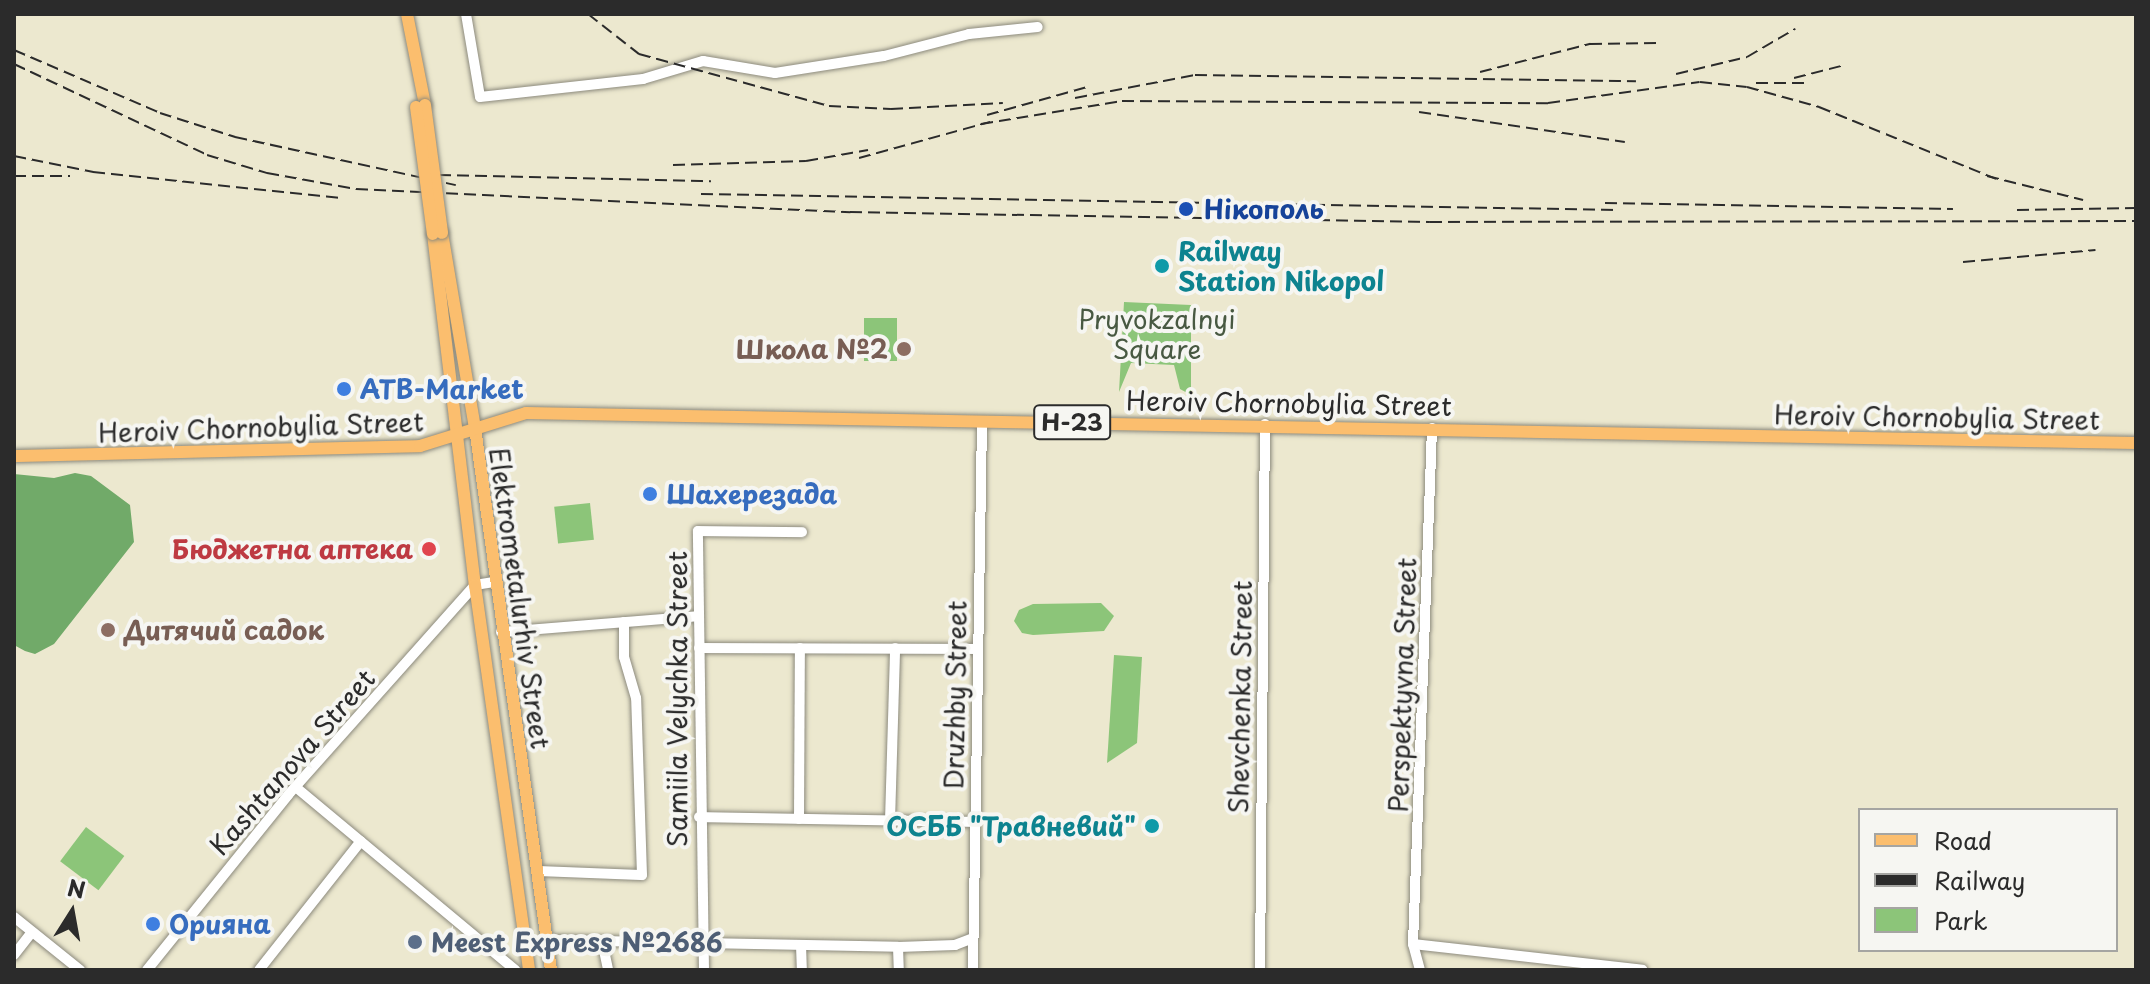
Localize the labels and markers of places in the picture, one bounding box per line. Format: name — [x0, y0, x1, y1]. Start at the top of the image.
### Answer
place label: Нікополь — [1204, 193, 1324, 225]
marker: Нікополь — [1175, 198, 1197, 220]
place label: Railway Station Nikopol — [1178, 235, 1385, 296]
marker: Railway Station Nikopol — [1153, 257, 1171, 275]
place label: Школа №2 — [735, 333, 888, 365]
marker: Школа №2 — [895, 340, 913, 358]
place label: ATB-Market — [360, 373, 524, 405]
marker: ATB-Market — [335, 380, 353, 398]
place label: Шахерезада — [666, 478, 837, 510]
marker: Шахерезада — [641, 485, 659, 503]
place label: Бюджетна аптека — [170, 533, 413, 565]
marker: Бюджетна аптека — [420, 540, 438, 558]
place label: Дитячий садок — [124, 614, 325, 646]
marker: Дитячий садок — [99, 621, 117, 639]
place label: ОСББ "Травневий" — [886, 810, 1136, 842]
marker: ОСББ "Травневий" — [1143, 817, 1161, 835]
place label: Орияна — [169, 908, 271, 940]
marker: Орияна — [144, 915, 162, 933]
place label: Meest Express №2686 — [431, 926, 722, 958]
marker: Meest Express №2686 — [406, 933, 424, 951]

